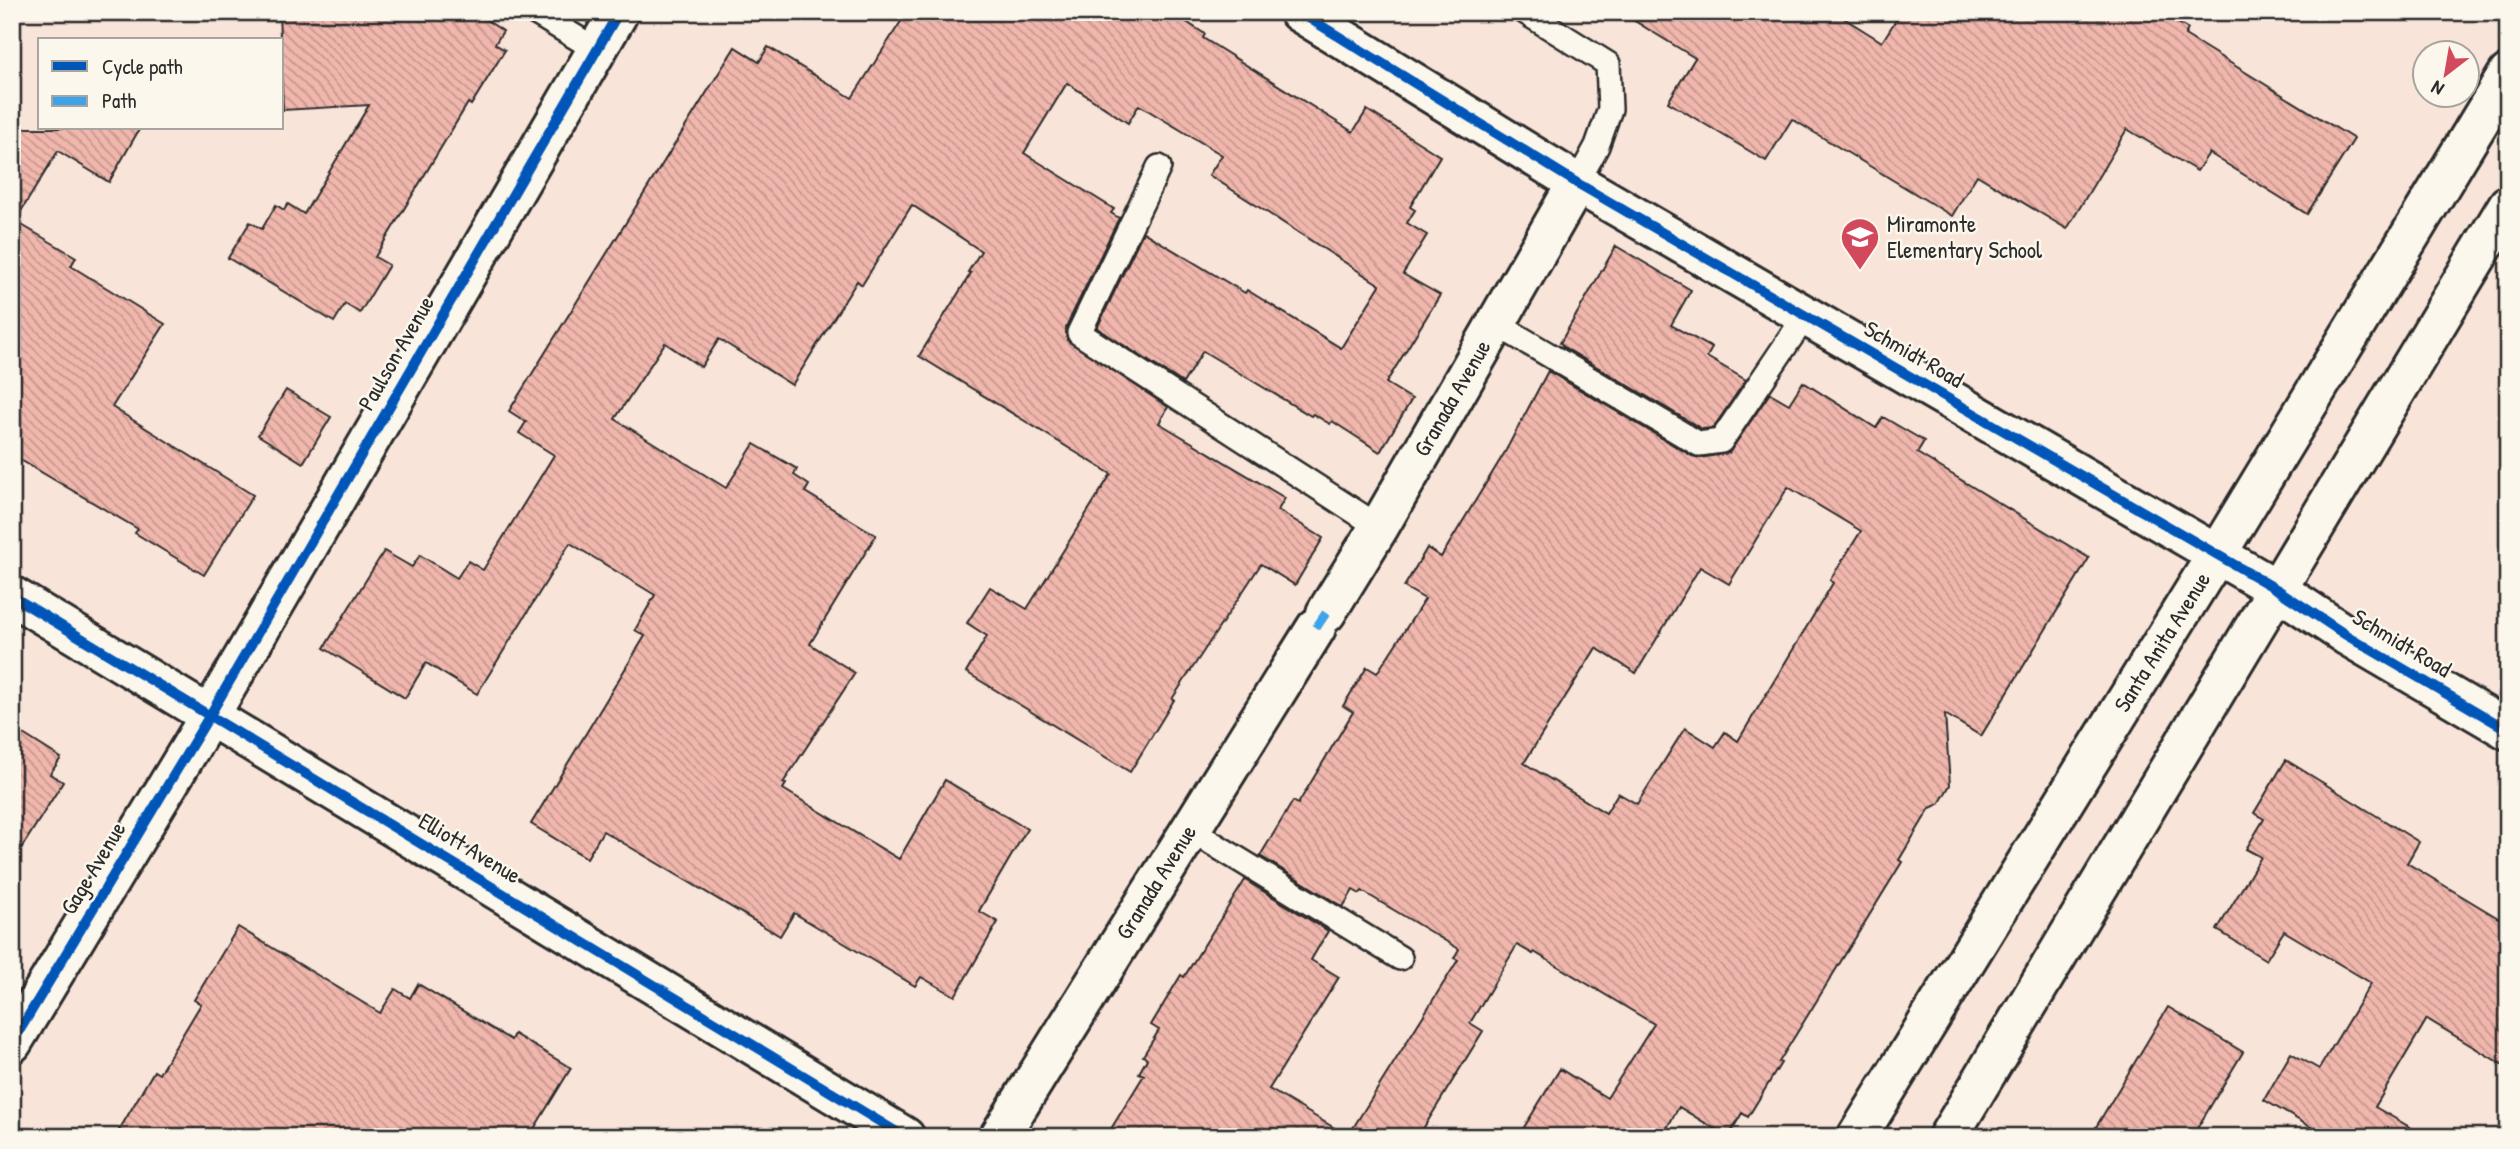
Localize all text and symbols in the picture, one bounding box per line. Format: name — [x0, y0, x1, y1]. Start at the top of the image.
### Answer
legend — [38, 38, 284, 130]
north arrow — [2412, 38, 2482, 108]
text: Cycle path — [102, 52, 183, 81]
text: N — [2426, 75, 2448, 102]
text: Path — [102, 86, 137, 115]
place label: Miramonte Elementary School — [1887, 208, 2043, 265]
school or university icon: Miramonte Elementary School — [1839, 216, 1881, 271]
street label: Paulson Avenue — [350, 290, 441, 416]
street label: Schmidt Road — [1859, 313, 1970, 394]
street label: Granada Avenue — [1406, 334, 1497, 462]
street label: Santa Anita Avenue — [2106, 566, 2217, 718]
street label: Schmidt Road — [2347, 601, 2457, 684]
street label: Elliott Avenue — [413, 805, 527, 890]
street label: Gage Avenue — [53, 816, 132, 920]
street label: Granada Avenue — [1108, 818, 1203, 945]

